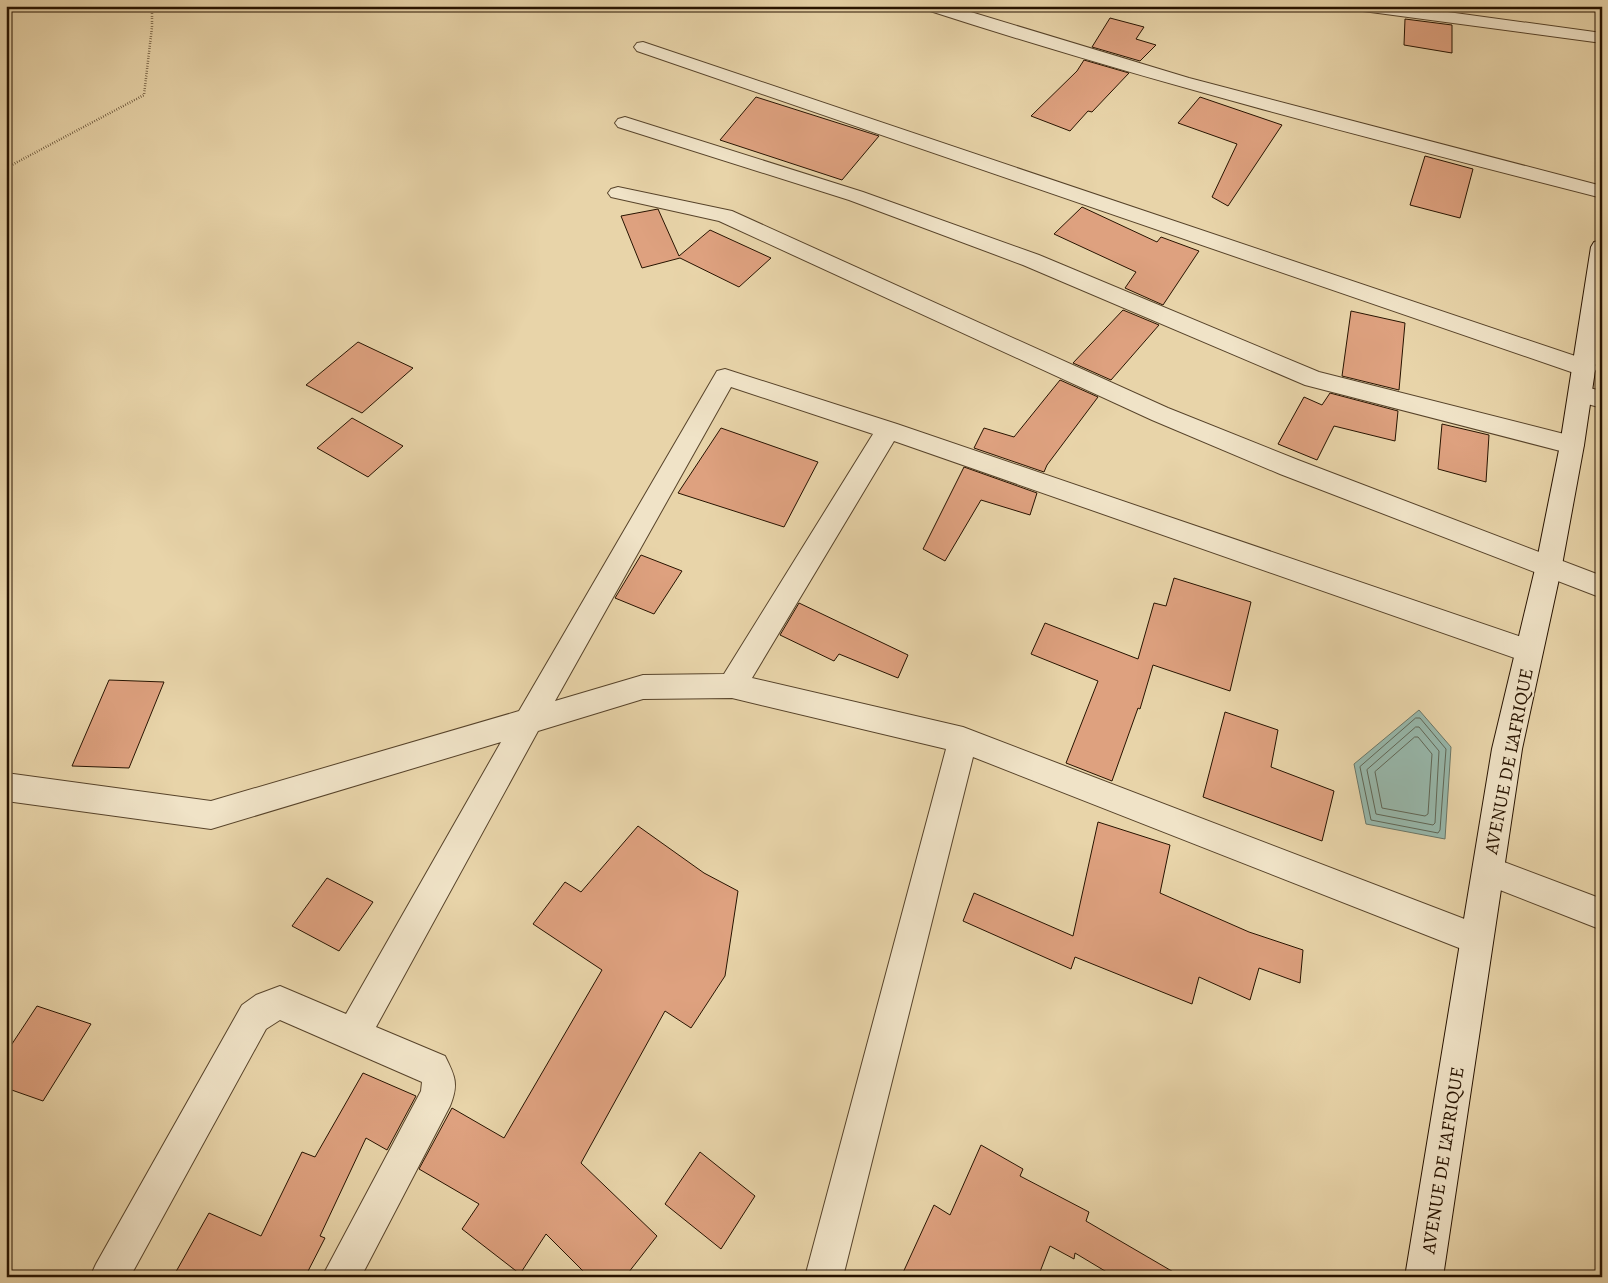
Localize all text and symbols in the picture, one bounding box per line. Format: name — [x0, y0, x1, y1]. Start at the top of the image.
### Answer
street label: AVENUE DE L'AFRIQUE — [1478, 666, 1540, 857]
street label: AVENUE DE L'AFRIQUE — [1415, 1065, 1471, 1256]

